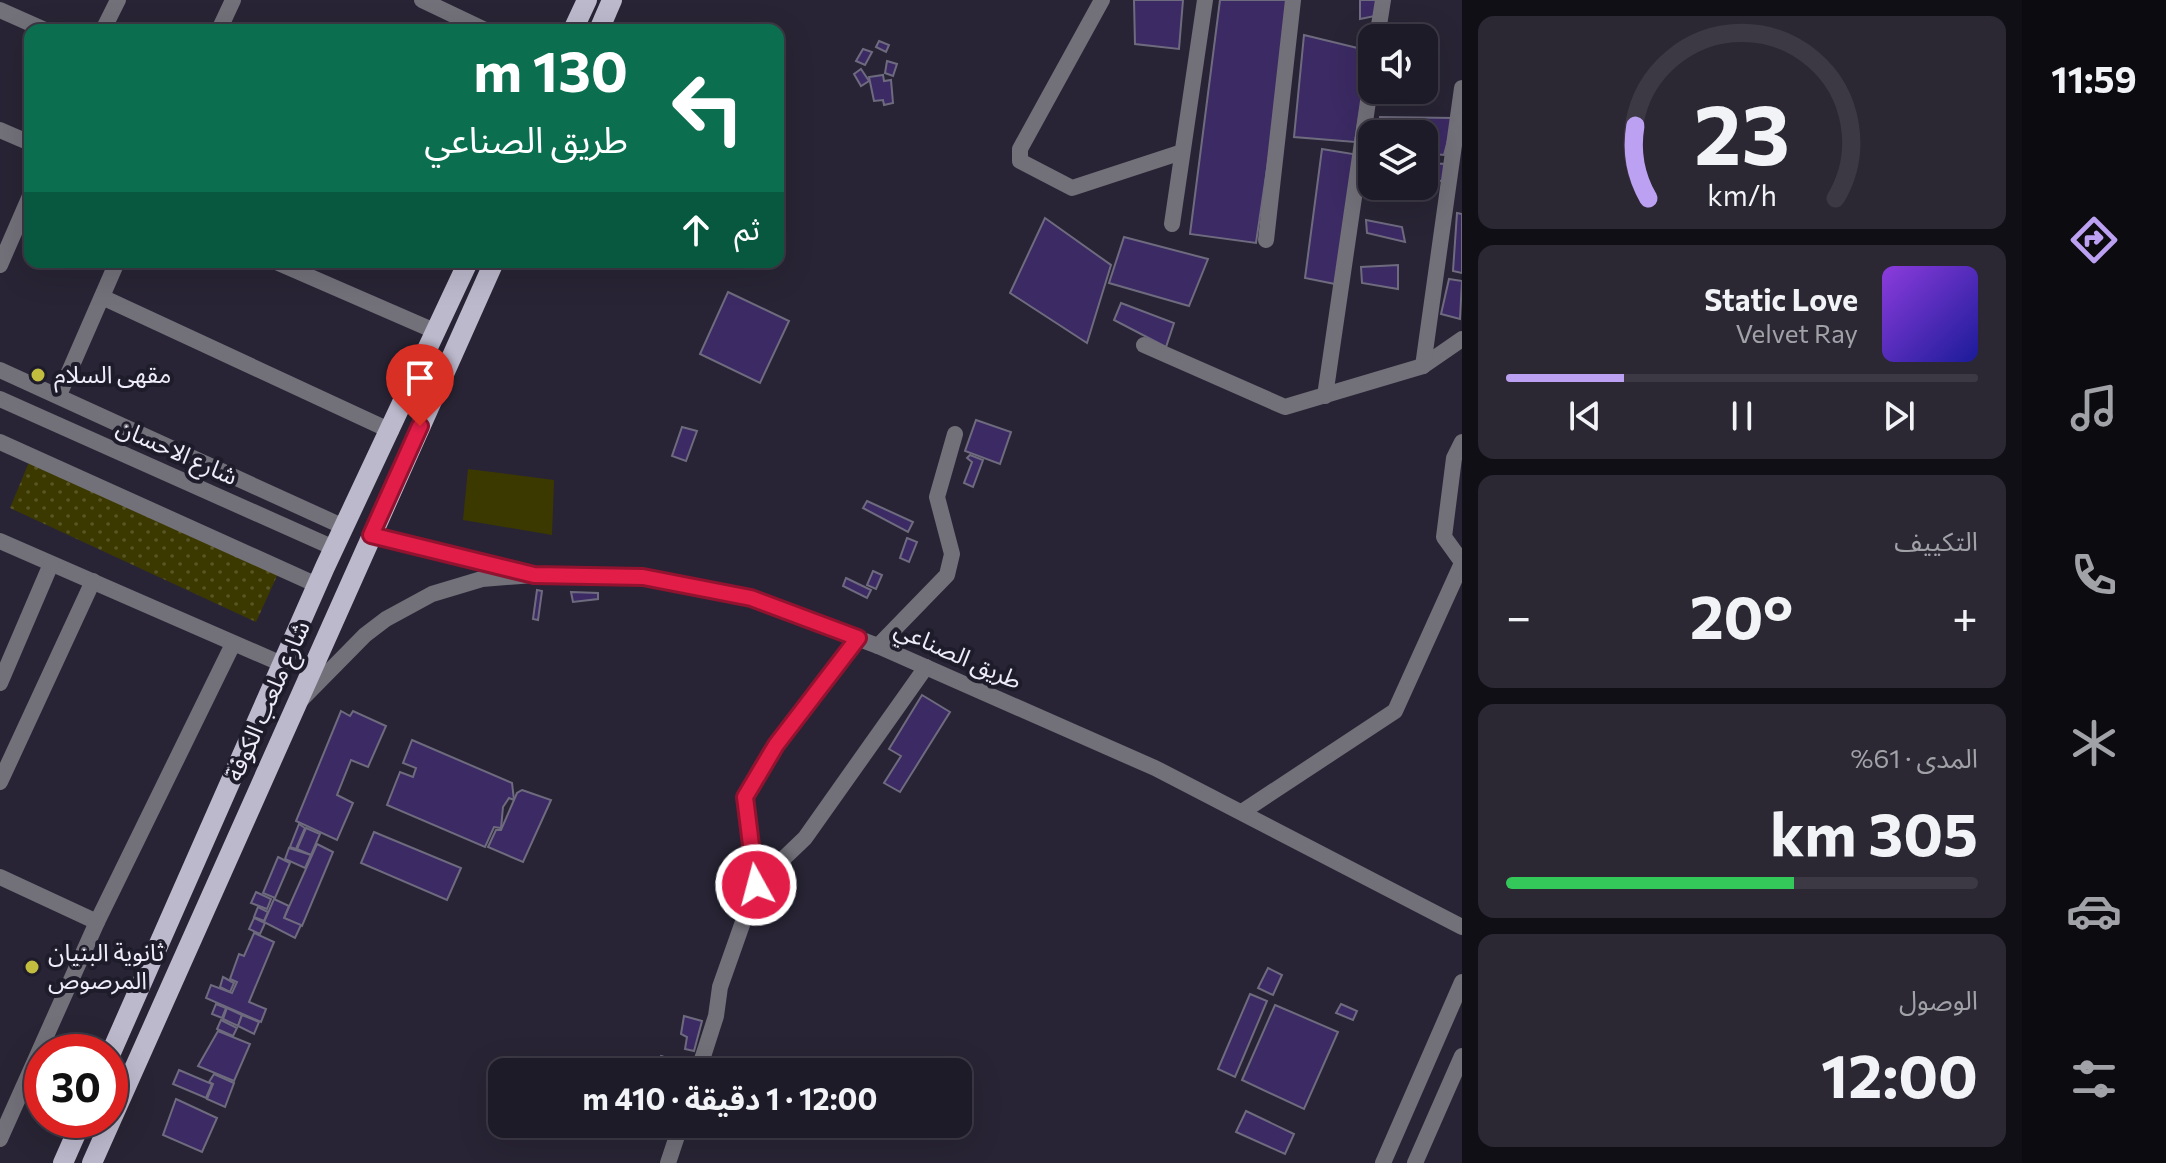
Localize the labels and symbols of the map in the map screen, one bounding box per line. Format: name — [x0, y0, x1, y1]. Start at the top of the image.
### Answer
pin — [386, 344, 454, 426]
place label: مقهى السلام — [54, 359, 171, 393]
marker: مقهى السلام — [29, 366, 47, 384]
street label: شارع الاحسان — [111, 411, 242, 494]
street label: طريق الصناعي — [888, 613, 1027, 700]
street label: شارع ملعب الكوفة — [218, 616, 319, 787]
position arrow — [714, 843, 798, 927]
place label: ثانوية البنيان المرصوص — [48, 937, 164, 995]
marker: ثانوية البنيان المرصوص — [23, 958, 41, 976]
speed limit sign: 30 — [24, 1034, 128, 1138]

